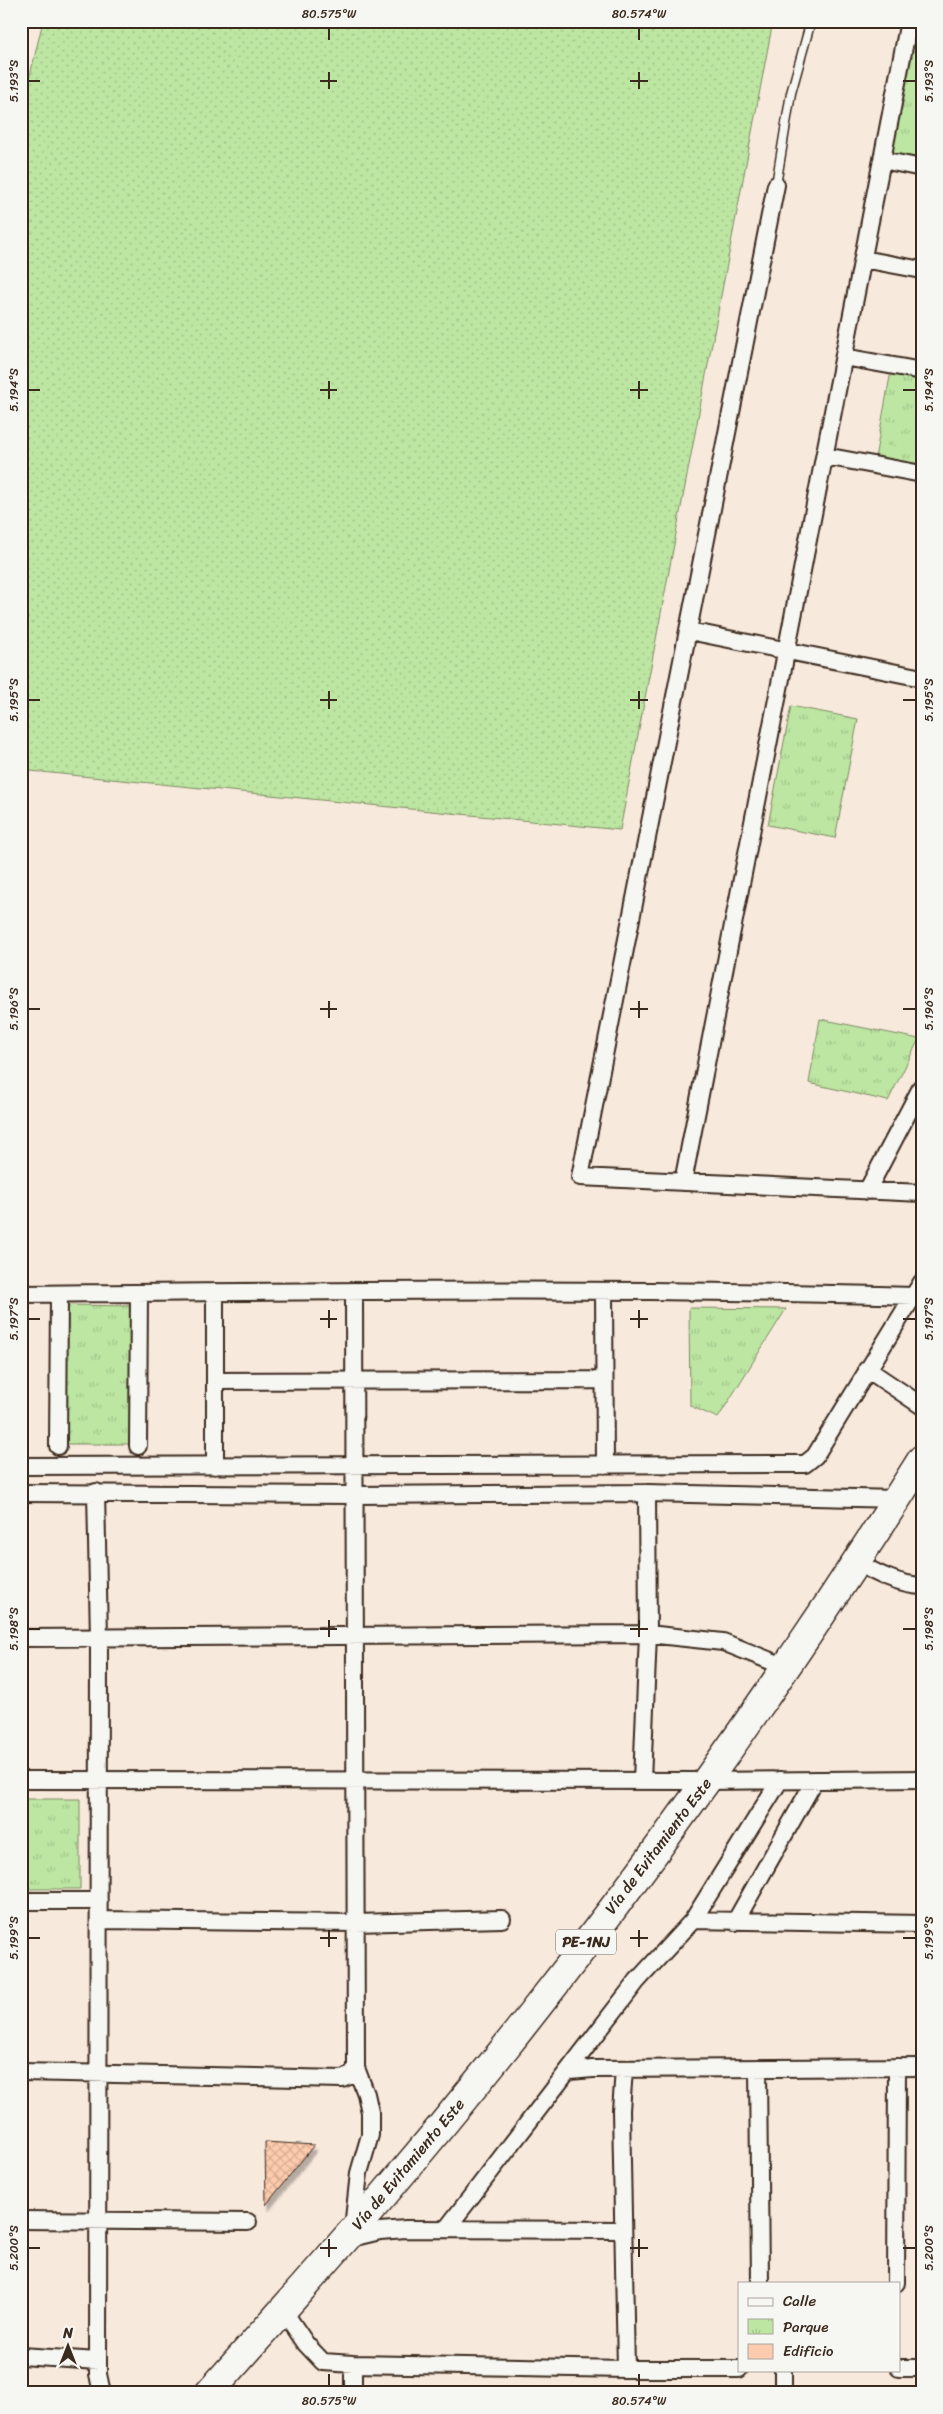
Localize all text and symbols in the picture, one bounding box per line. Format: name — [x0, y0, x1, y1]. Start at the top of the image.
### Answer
text: 80.575°W — [302, 3, 357, 25]
text: 80.574°W — [612, 3, 667, 25]
text: 5.193°S — [3, 59, 25, 102]
text: 5.193°S — [918, 59, 940, 102]
text: 5.194°S — [3, 368, 25, 412]
text: 5.194°S — [918, 368, 940, 412]
text: 5.195°S — [3, 678, 25, 722]
text: 5.195°S — [918, 678, 940, 722]
text: 5.196°S — [3, 987, 25, 1030]
text: 5.196°S — [918, 987, 940, 1030]
text: 5.197°S — [3, 1297, 25, 1341]
text: 5.197°S — [918, 1297, 940, 1341]
text: 5.198°S — [3, 1607, 25, 1651]
text: 5.198°S — [918, 1607, 940, 1651]
street label: Vía de Evitamiento Este — [597, 1771, 719, 1921]
text: 5.199°S — [3, 1916, 25, 1960]
text: 5.199°S — [918, 1916, 940, 1960]
road number: PE-1NJ — [556, 1930, 616, 1954]
street label: Vía de Evitamiento Este — [344, 2091, 472, 2237]
text: 5.200°S — [3, 2225, 25, 2271]
text: 5.200°S — [918, 2225, 940, 2271]
legend — [738, 2282, 900, 2372]
text: Calle — [783, 2288, 816, 2314]
text: Parque — [783, 2314, 828, 2340]
text: N — [62, 2321, 73, 2346]
north arrow — [42, 2322, 92, 2372]
text: Edificio — [783, 2338, 834, 2364]
text: 80.575°W — [302, 2390, 357, 2412]
text: 80.574°W — [612, 2390, 667, 2412]

